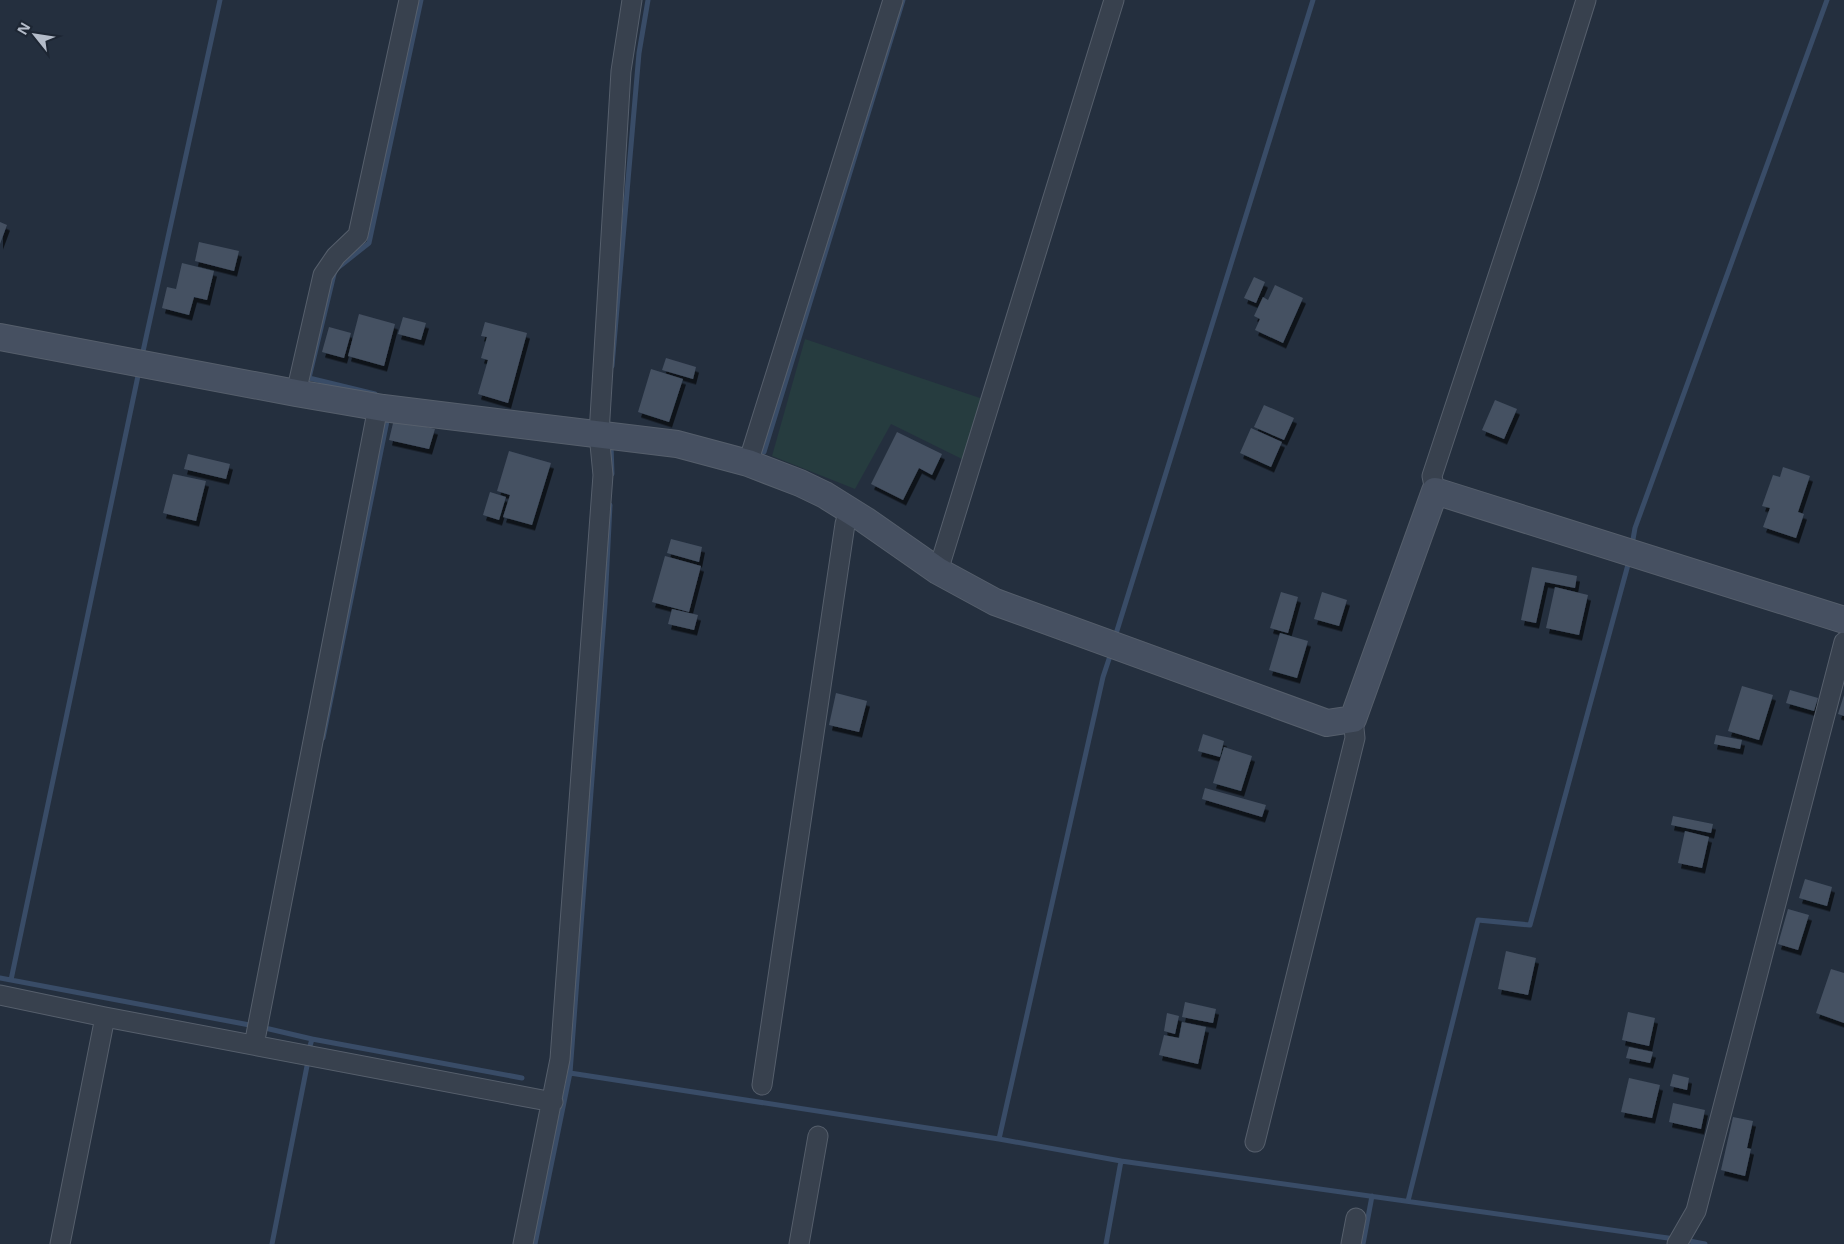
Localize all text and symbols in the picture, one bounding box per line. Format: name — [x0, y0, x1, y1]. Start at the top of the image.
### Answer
north arrow — [10, 10, 60, 60]
text: N — [12, 19, 34, 38]

